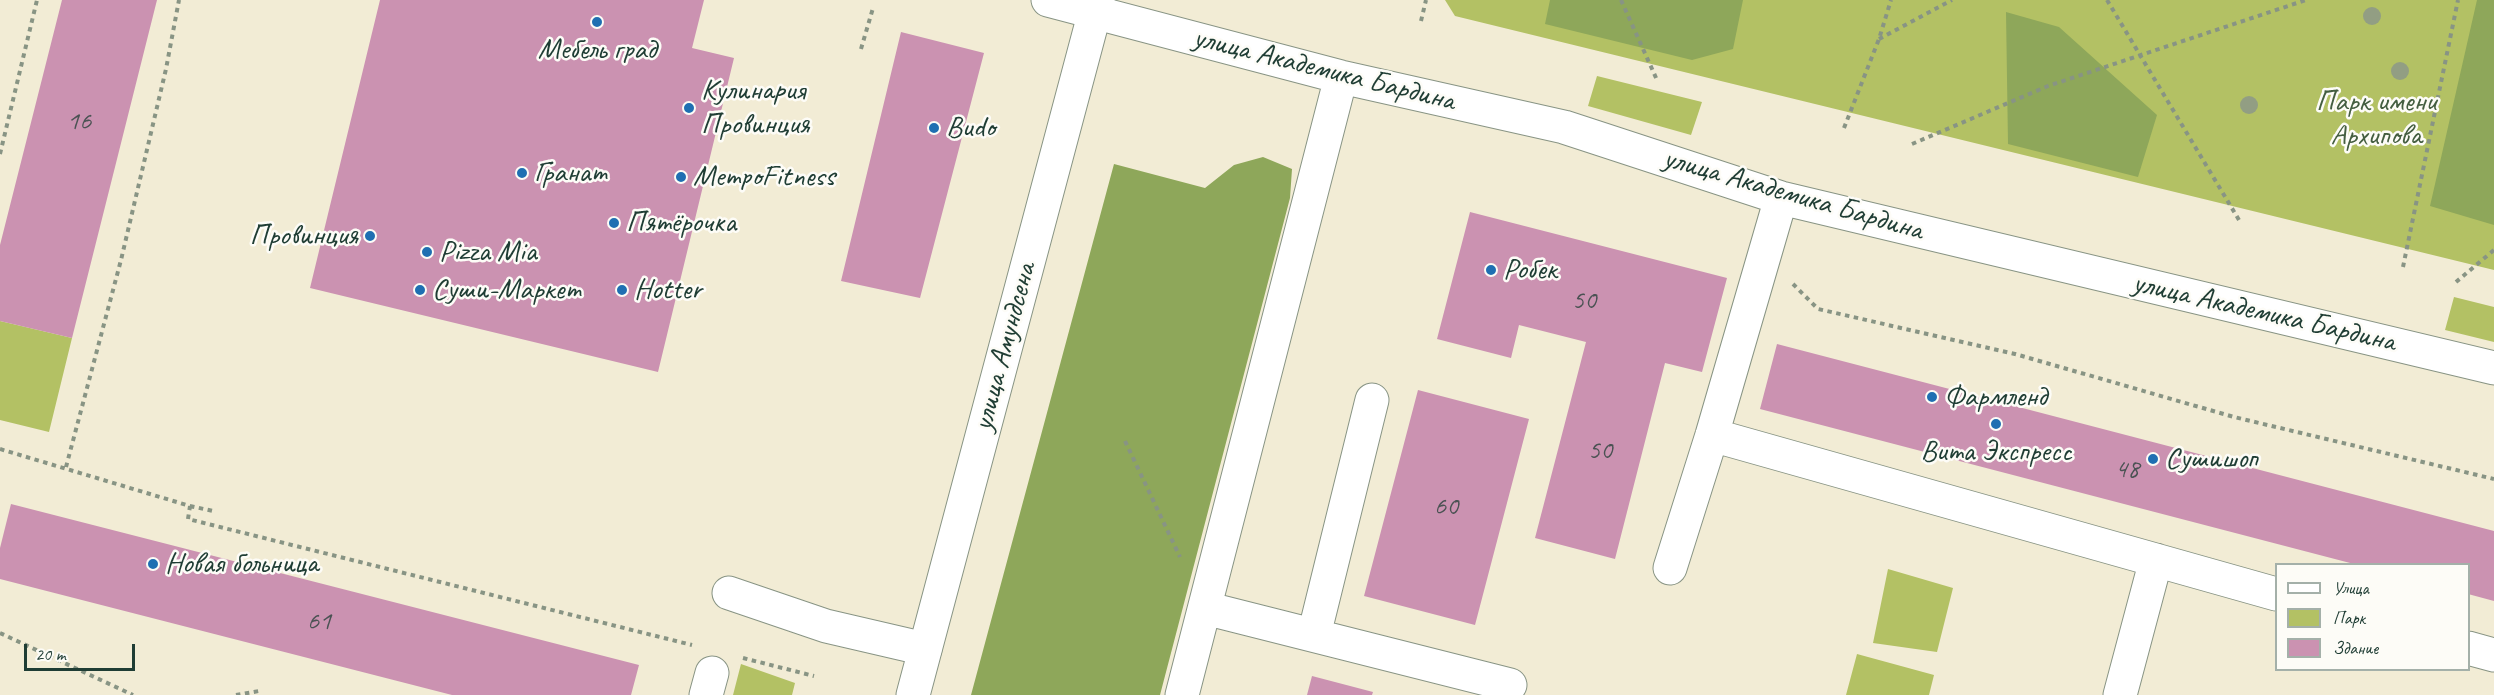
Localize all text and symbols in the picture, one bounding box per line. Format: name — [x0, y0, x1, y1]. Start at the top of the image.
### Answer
marker: Мебель град — [590, 15, 604, 29]
street label: улица Академика Бардина — [1190, 20, 1458, 120]
place label: Мебель град — [538, 32, 656, 68]
place label: Кулинария Провинция — [701, 73, 809, 144]
park label: Парк имени Архипова — [2316, 84, 2436, 154]
marker: Кулинария Провинция — [682, 101, 696, 115]
house number: 16 — [67, 106, 91, 138]
place label: Budo — [946, 110, 995, 146]
marker: Budo — [927, 121, 941, 135]
street label: улица Академика Бардина — [1659, 141, 1927, 249]
place label: Гранат — [534, 155, 607, 191]
place label: МетроFitness — [693, 159, 835, 195]
marker: Гранат — [515, 166, 529, 180]
marker: МетроFitness — [674, 170, 688, 184]
place label: Пятёрочка — [626, 205, 736, 241]
marker: Пятёрочка — [607, 216, 621, 230]
place label: Провинция — [250, 218, 358, 254]
marker: Провинция — [363, 229, 377, 243]
place label: Pizza Mia — [439, 234, 537, 270]
marker: Pizza Mia — [420, 245, 434, 259]
place label: Робек — [1503, 252, 1557, 288]
street label: улица Амундсена — [965, 259, 1045, 435]
marker: Робек — [1484, 263, 1498, 277]
street label: улица Академика Бардина — [2129, 265, 2399, 361]
place label: Суши-Маркет — [432, 272, 581, 308]
place label: Hotter — [634, 272, 702, 308]
marker: Суши-Маркет — [413, 283, 427, 297]
marker: Hotter — [615, 283, 629, 297]
house number: 50 — [1572, 285, 1596, 317]
place label: Фармленд — [1944, 379, 2047, 415]
marker: Фармленд — [1925, 390, 1939, 404]
marker: Вита Экспресс — [1989, 417, 2003, 431]
place label: Вита Экспресс — [1920, 434, 2072, 470]
house number: 50 — [1588, 435, 1612, 467]
place label: Сушишоп — [2165, 441, 2258, 477]
marker: Сушишоп — [2146, 452, 2160, 466]
house number: 48 — [2115, 454, 2139, 486]
house number: 60 — [1434, 491, 1458, 523]
place label: Новая больница — [165, 546, 318, 582]
marker: Новая больница — [146, 557, 160, 571]
legend — [2275, 563, 2470, 671]
text: Улица — [2333, 577, 2369, 599]
house number: 61 — [307, 606, 331, 638]
text: Парк — [2333, 607, 2365, 629]
scale bar — [27, 632, 138, 670]
text: Здание — [2333, 637, 2378, 659]
text: 20 m — [35, 643, 66, 665]

